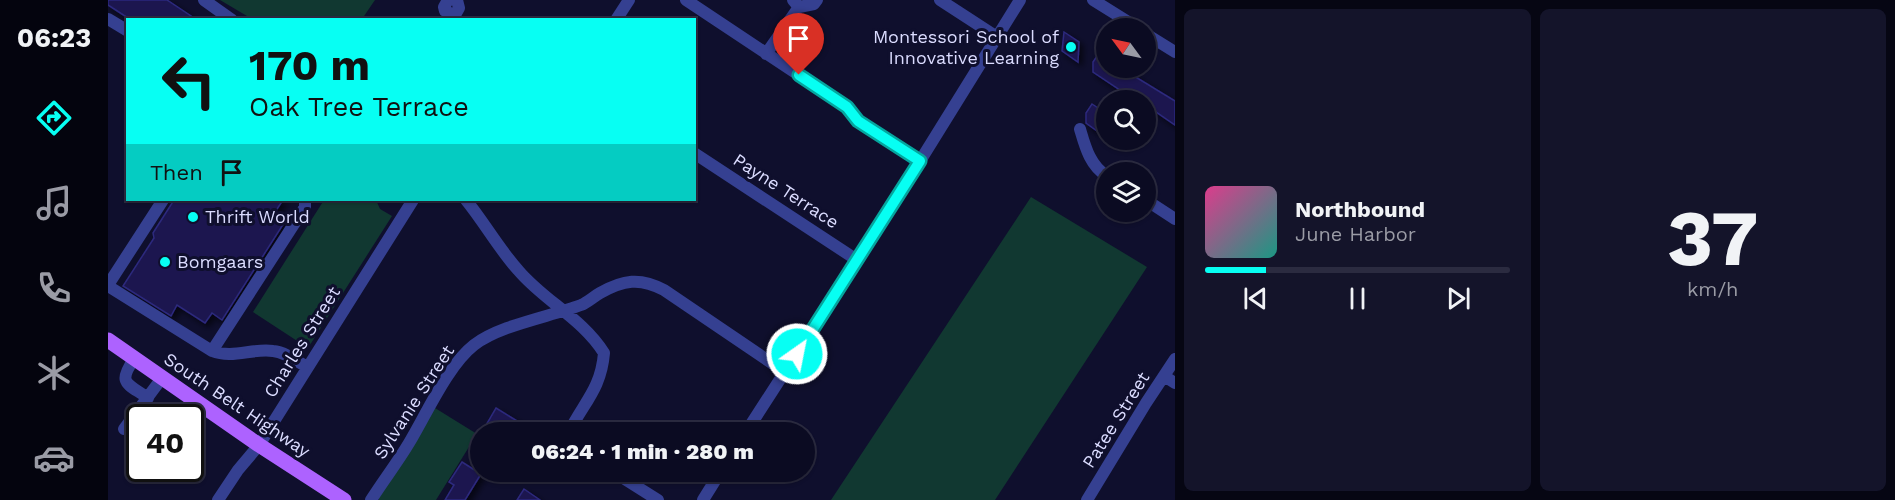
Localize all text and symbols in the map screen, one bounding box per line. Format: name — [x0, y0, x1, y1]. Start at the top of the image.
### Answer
pin — [773, 13, 824, 75]
north arrow — [1096, 18, 1156, 78]
map controls — [1096, 18, 1156, 222]
text: 06:23 — [17, 22, 91, 54]
icon: arrive — [782, 22, 815, 55]
place label: Montessori School of Innovative Learning — [873, 26, 1059, 68]
marker: Montessori School of Innovative Learning — [1064, 40, 1078, 54]
text: 170 m — [249, 41, 370, 90]
icon: left — [150, 42, 228, 120]
button: search — [1096, 90, 1156, 150]
text: Oak Tree Terrace — [249, 91, 469, 123]
icon: directions — [33, 97, 75, 139]
street label: Payne Terrace — [730, 149, 843, 232]
icon: arrive — [215, 156, 248, 189]
text: Then — [150, 160, 203, 185]
button: layers — [1096, 162, 1156, 222]
icon: music — [33, 182, 75, 224]
text: 37 — [1667, 192, 1759, 284]
text: Northbound — [1295, 197, 1425, 222]
place label: Thrift World — [205, 206, 310, 227]
marker: Thrift World — [186, 210, 200, 224]
text: June Harbor — [1295, 222, 1416, 246]
place label: Bomgaars — [177, 251, 263, 272]
marker: Bomgaars — [158, 255, 172, 269]
icon: phone — [33, 267, 75, 309]
text: km/h — [1687, 277, 1739, 301]
street label: Charles Street — [259, 282, 344, 401]
icon: previous — [1239, 282, 1272, 315]
icon: pause — [1341, 282, 1374, 315]
icon: next — [1442, 282, 1475, 315]
position arrow — [765, 322, 829, 386]
street label: Sylvanie Street — [369, 341, 458, 463]
street label: South Belt Highway — [160, 348, 315, 462]
icon: climate — [33, 352, 75, 394]
street label: Patee Street — [1078, 367, 1154, 472]
speed limit sign: 40 — [126, 404, 204, 482]
icon: car — [33, 437, 75, 479]
text: 06:24 · 1 min · 280 m — [531, 439, 754, 464]

